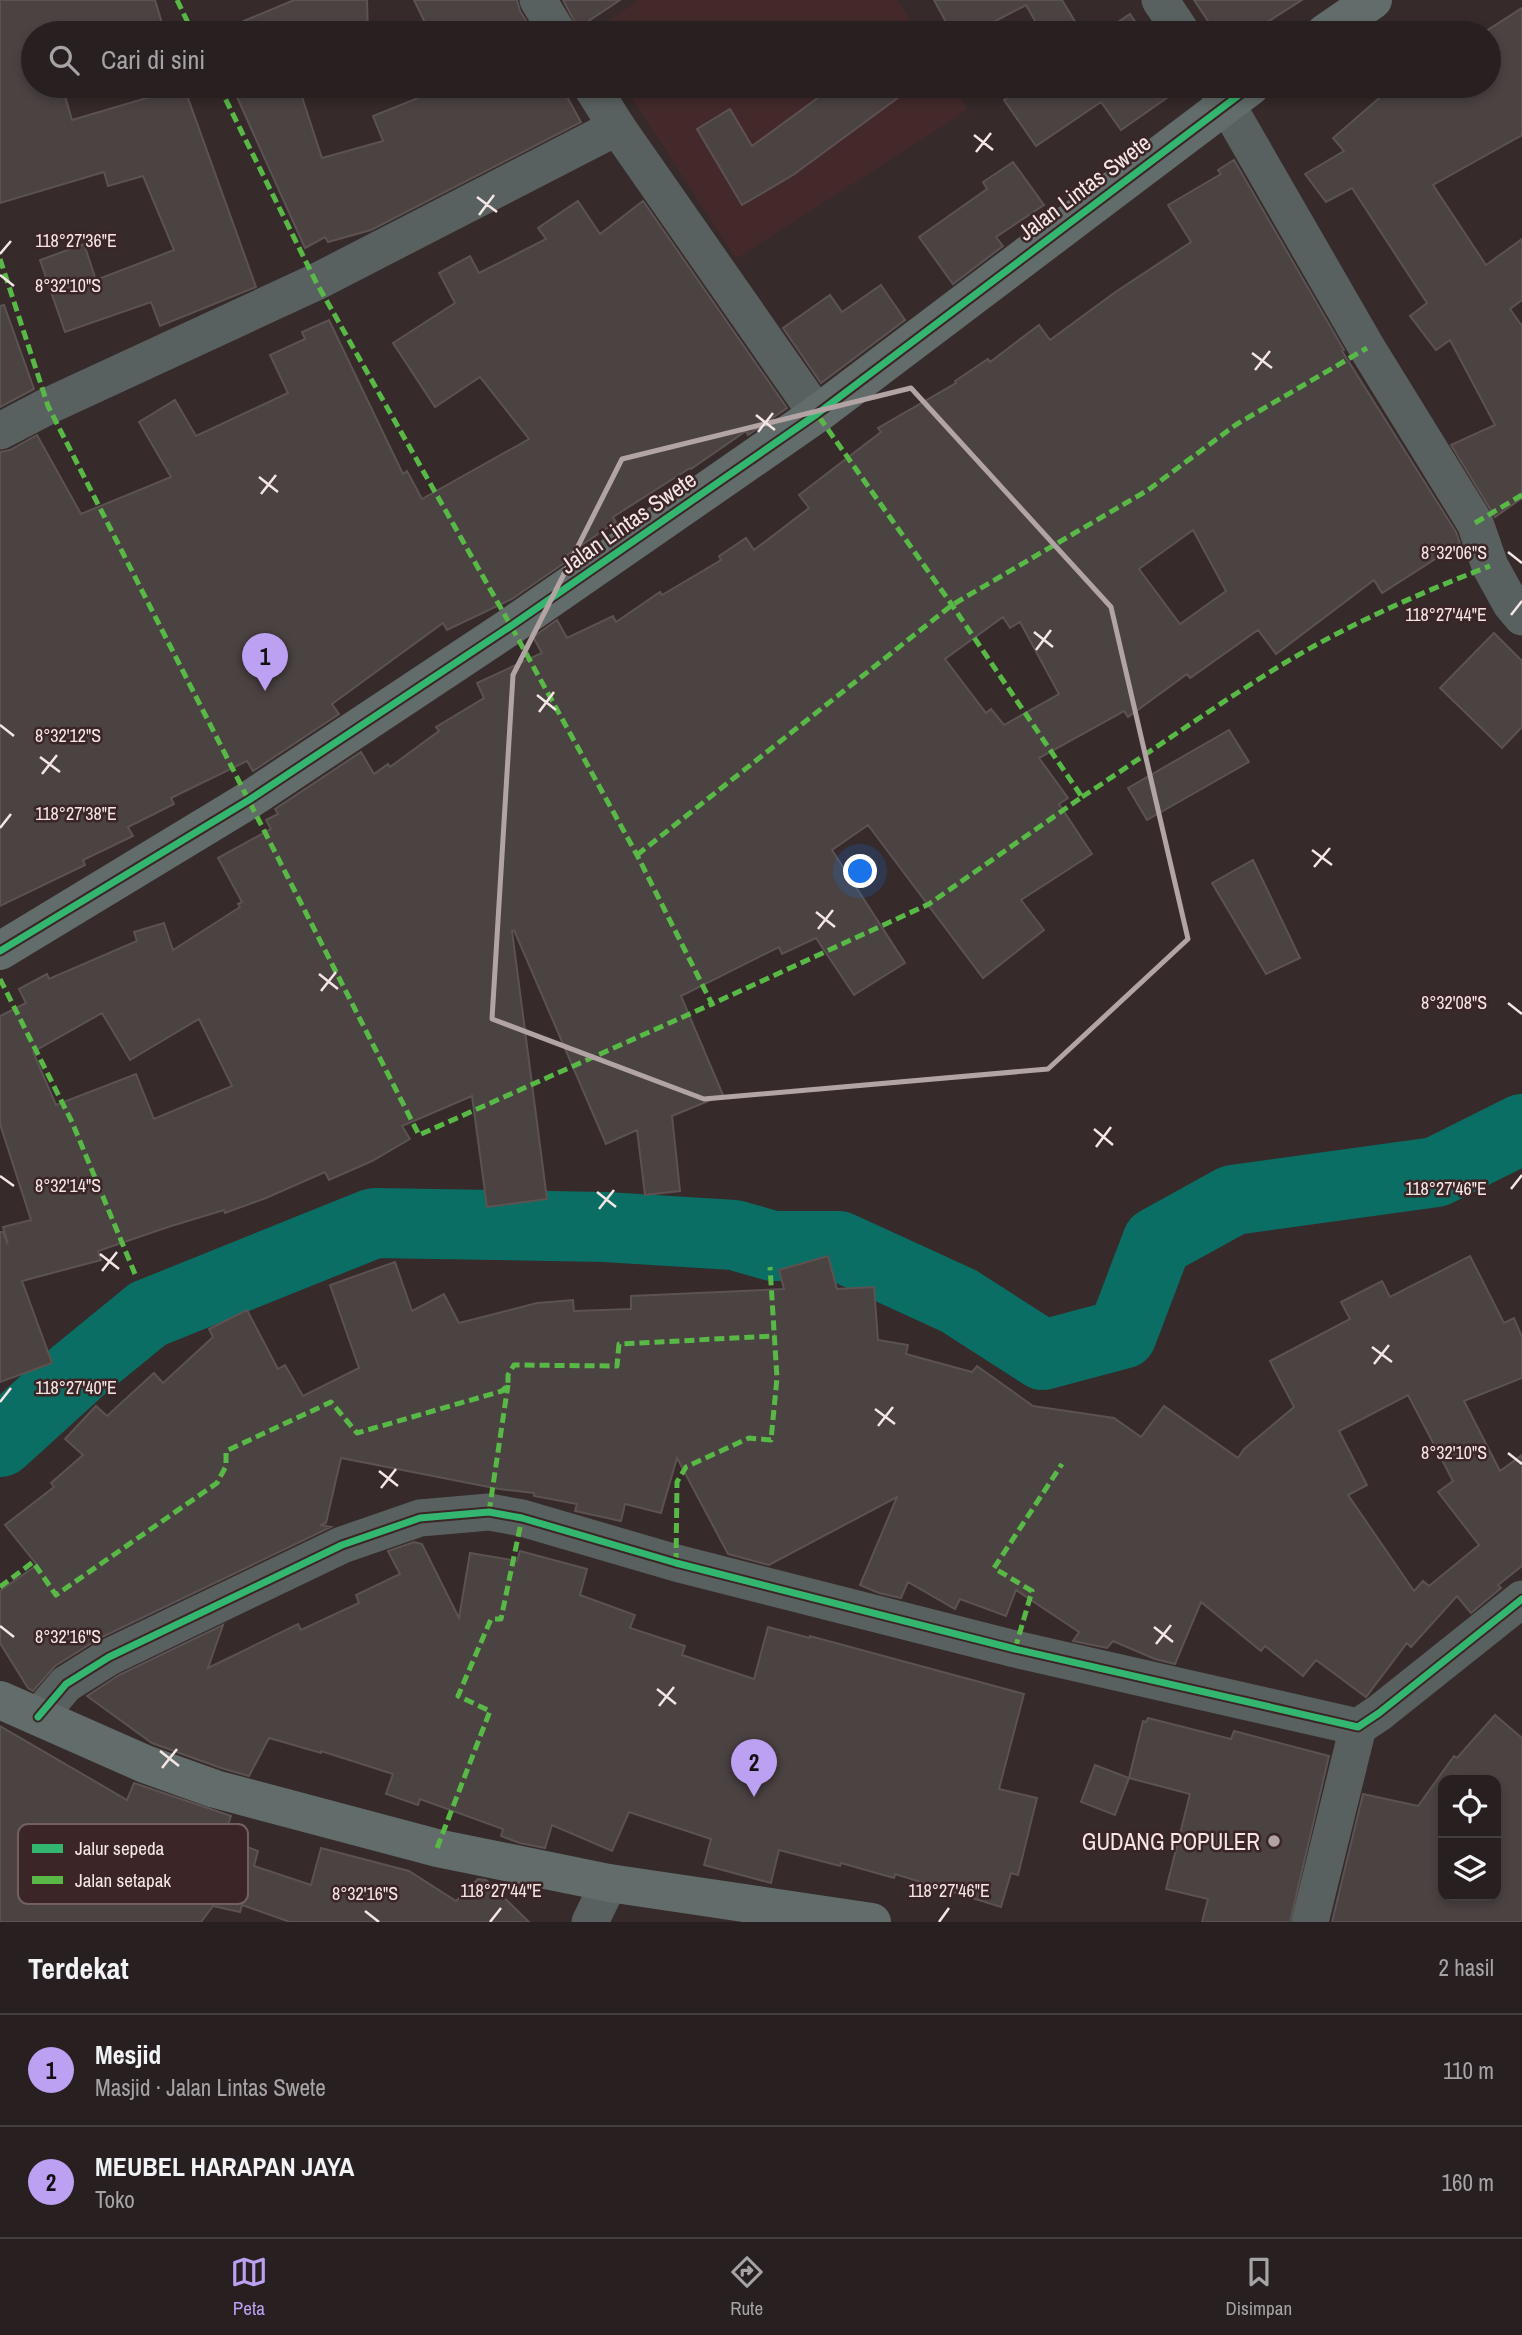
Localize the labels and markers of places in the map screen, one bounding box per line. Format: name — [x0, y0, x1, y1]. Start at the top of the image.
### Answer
pin: 1 — [242, 633, 288, 691]
pin: 2 — [731, 1739, 777, 1797]
place label: GUDANG POPULER — [1082, 1826, 1260, 1857]
marker: GUDANG POPULER — [1266, 1833, 1282, 1849]

